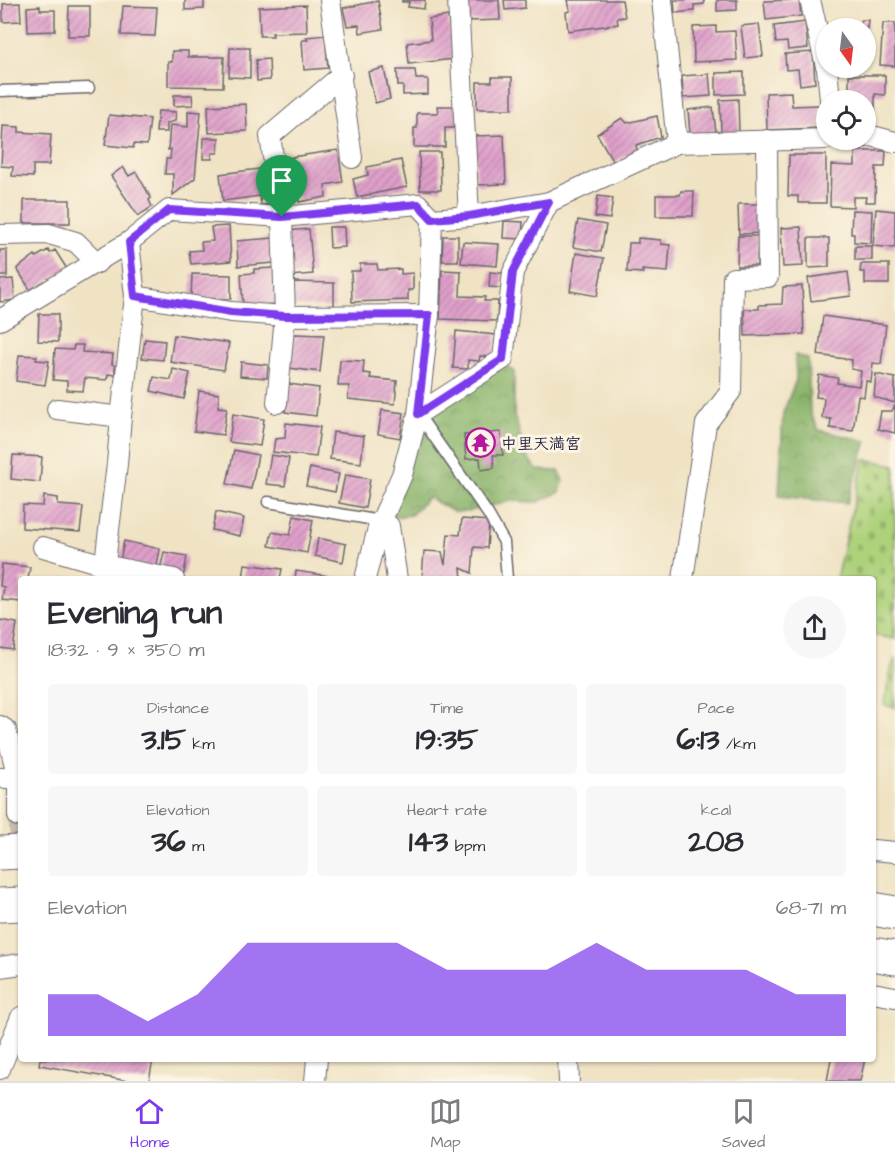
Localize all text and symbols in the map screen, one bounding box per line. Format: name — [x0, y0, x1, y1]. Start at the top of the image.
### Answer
north arrow — [816, 18, 876, 78]
map controls — [816, 18, 876, 150]
button: locate — [816, 90, 876, 150]
pin — [256, 155, 307, 217]
icon: arrive — [265, 164, 298, 197]
temple icon: 中里天満宮 — [464, 427, 496, 459]
place label: 中里天満宮 — [501, 433, 581, 455]
text: Evening run — [48, 590, 222, 636]
button: share — [783, 596, 846, 659]
text: 18:32 · 9 × 350 m — [48, 636, 205, 664]
text: Distance — [147, 697, 209, 719]
text: Time — [430, 697, 464, 719]
text: Pace — [697, 697, 735, 719]
text: 3.15 — [141, 719, 186, 761]
text: 19:35 — [416, 719, 478, 761]
text: 6:13 — [677, 719, 719, 761]
text: km — [186, 733, 215, 755]
text: /km — [719, 733, 755, 755]
text: Elevation — [147, 799, 209, 821]
text: Heart rate — [407, 799, 487, 821]
text: kcal — [701, 799, 731, 821]
text: 36 — [152, 821, 186, 863]
text: 143 — [409, 821, 448, 863]
text: 208 — [688, 821, 744, 863]
text: m — [186, 835, 204, 857]
text: bpm — [448, 835, 485, 857]
text: Elevation — [48, 894, 127, 922]
text: 68–71 m — [776, 894, 846, 922]
tab: Home — [130, 1095, 170, 1153]
tab: Map — [429, 1095, 462, 1153]
tab: Saved — [722, 1095, 765, 1153]

